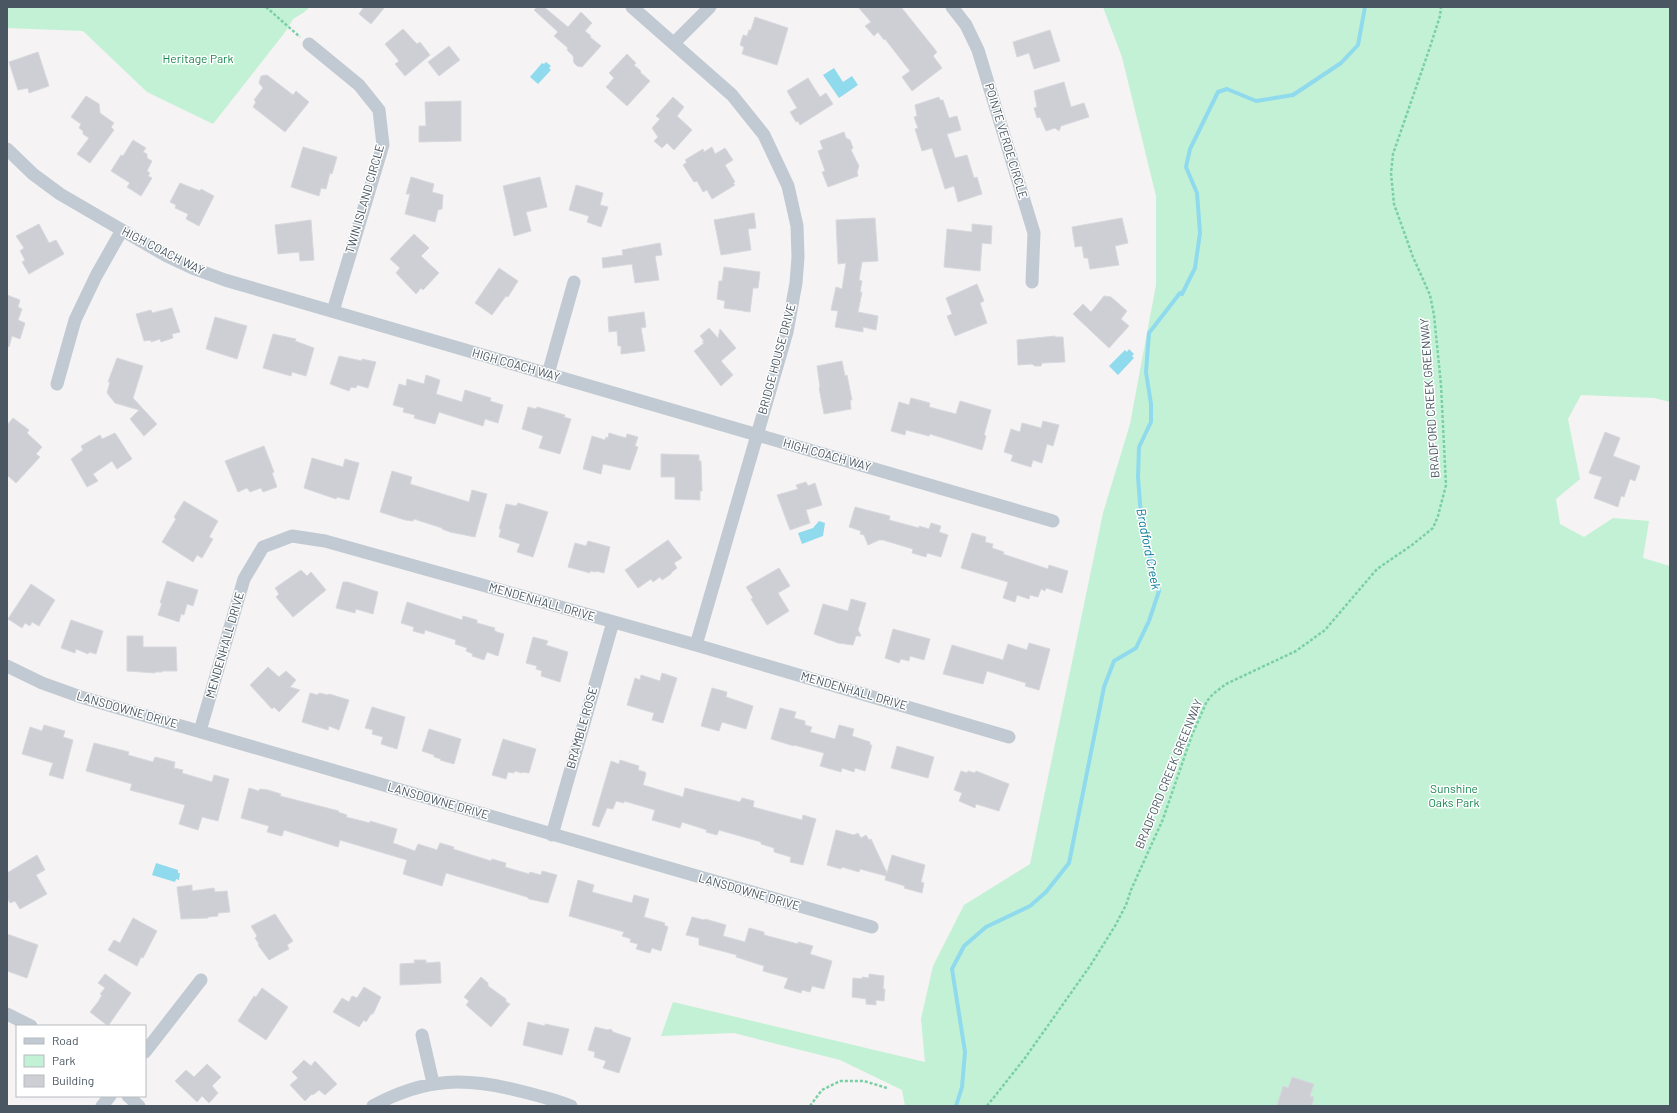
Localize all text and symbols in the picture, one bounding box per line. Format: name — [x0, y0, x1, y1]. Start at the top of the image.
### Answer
park label: Heritage Park — [163, 51, 233, 65]
street label: POINTE VERDE CIRCLE — [983, 81, 1031, 200]
street label: TWIN ISLAND CIRCLE — [342, 143, 386, 255]
street label: HIGH COACH WAY — [120, 223, 207, 277]
street label: BRIDGE HOUSE DRIVE — [754, 302, 798, 416]
street label: BRADFORD CREEK GREENWAY — [1416, 317, 1442, 478]
street label: HIGH COACH WAY — [471, 345, 562, 383]
street label: HIGH COACH WAY — [782, 435, 873, 473]
water label: Bradford Creek — [1133, 507, 1165, 592]
street label: MENDENHALL DRIVE — [488, 579, 597, 623]
street label: MENDENHALL DRIVE — [202, 590, 246, 699]
street label: MENDENHALL DRIVE — [800, 668, 909, 712]
street label: BRAMBLE ROSE — [563, 685, 599, 770]
street label: LANSDOWNE DRIVE — [75, 688, 179, 730]
street label: BRADFORD CREEK GREENWAY — [1132, 697, 1205, 851]
street label: LANSDOWNE DRIVE — [386, 779, 490, 821]
park label: Sunshine Oaks Park — [1428, 781, 1480, 809]
street label: LANSDOWNE DRIVE — [697, 870, 801, 912]
legend — [16, 1025, 146, 1097]
text: Road — [52, 1033, 79, 1047]
text: Park — [52, 1053, 76, 1067]
text: Building — [52, 1073, 94, 1087]

